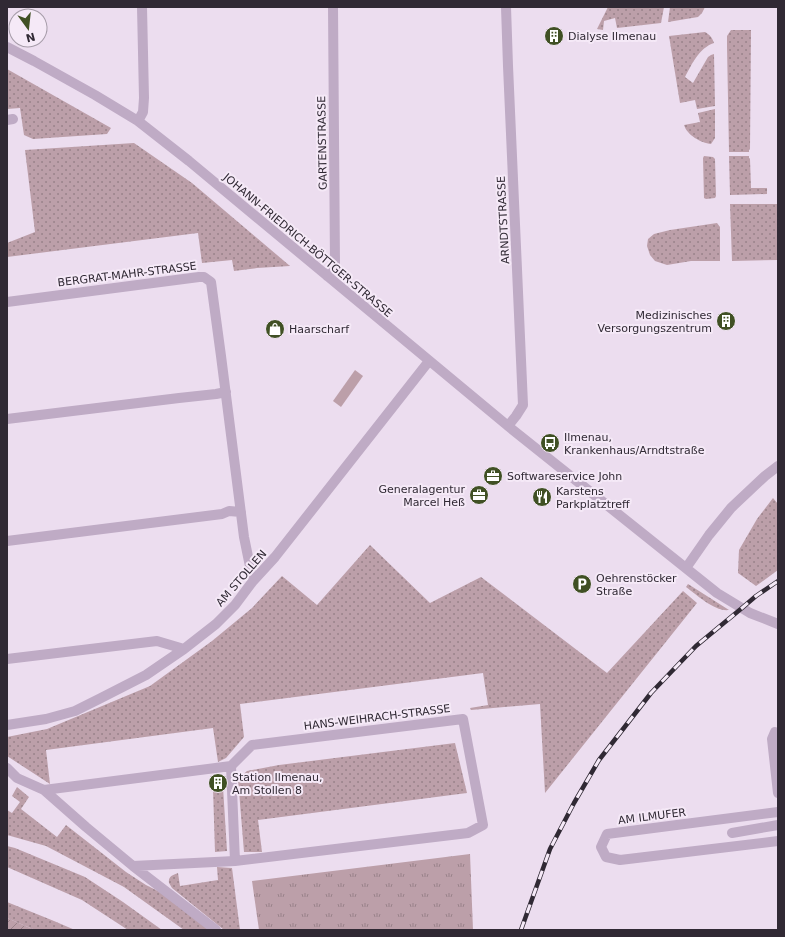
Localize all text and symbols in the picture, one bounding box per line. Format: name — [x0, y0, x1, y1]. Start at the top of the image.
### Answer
north arrow — [8, 8, 48, 48]
building icon: Dialyse Ilmenau — [543, 25, 565, 47]
text: N — [24, 30, 37, 45]
place label: Dialyse Ilmenau — [568, 30, 656, 43]
street label: GARTENSTRASSE — [315, 96, 330, 190]
street label: JOHANN-FRIEDRICH-BÖTTGER-STRASSE — [220, 170, 395, 320]
street label: ARNDTSTRASSE — [495, 176, 512, 264]
street label: BERGRAT-MAHR-STRASSE — [57, 260, 197, 289]
place label: Medizinisches Versorgungszentrum — [598, 309, 712, 335]
building icon: Medizinisches Versorgungszentrum — [715, 310, 737, 332]
shop icon: Haarscharf — [264, 318, 286, 340]
place label: Haarscharf — [289, 323, 350, 336]
place label: Ilmenau, Krankenhaus/Arndtstraße — [564, 431, 705, 457]
bus stop icon: Ilmenau, Krankenhaus/Arndtstraße — [539, 432, 561, 454]
office icon: Softwareservice John — [482, 465, 504, 487]
place label: Softwareservice John — [507, 470, 622, 483]
place label: Generalagentur Marcel Heß — [378, 483, 465, 509]
office icon: Generalagentur Marcel Heß — [468, 484, 490, 506]
place label: Karstens Parkplatztreff — [556, 485, 630, 511]
restaurant icon: Karstens Parkplatztreff — [531, 486, 553, 508]
street label: AM STOLLEN — [213, 548, 269, 609]
place label: Oehrenstöcker Straße — [596, 572, 677, 598]
parking icon: Oehrenstöcker Straße — [571, 573, 593, 595]
street label: HANS-WEIHRACH-STRASSE — [303, 702, 451, 733]
place label: Station Ilmenau, Am Stollen 8 — [232, 771, 323, 797]
building icon: Station Ilmenau, Am Stollen 8 — [207, 772, 229, 794]
street label: AM ILMUFER — [617, 806, 687, 827]

